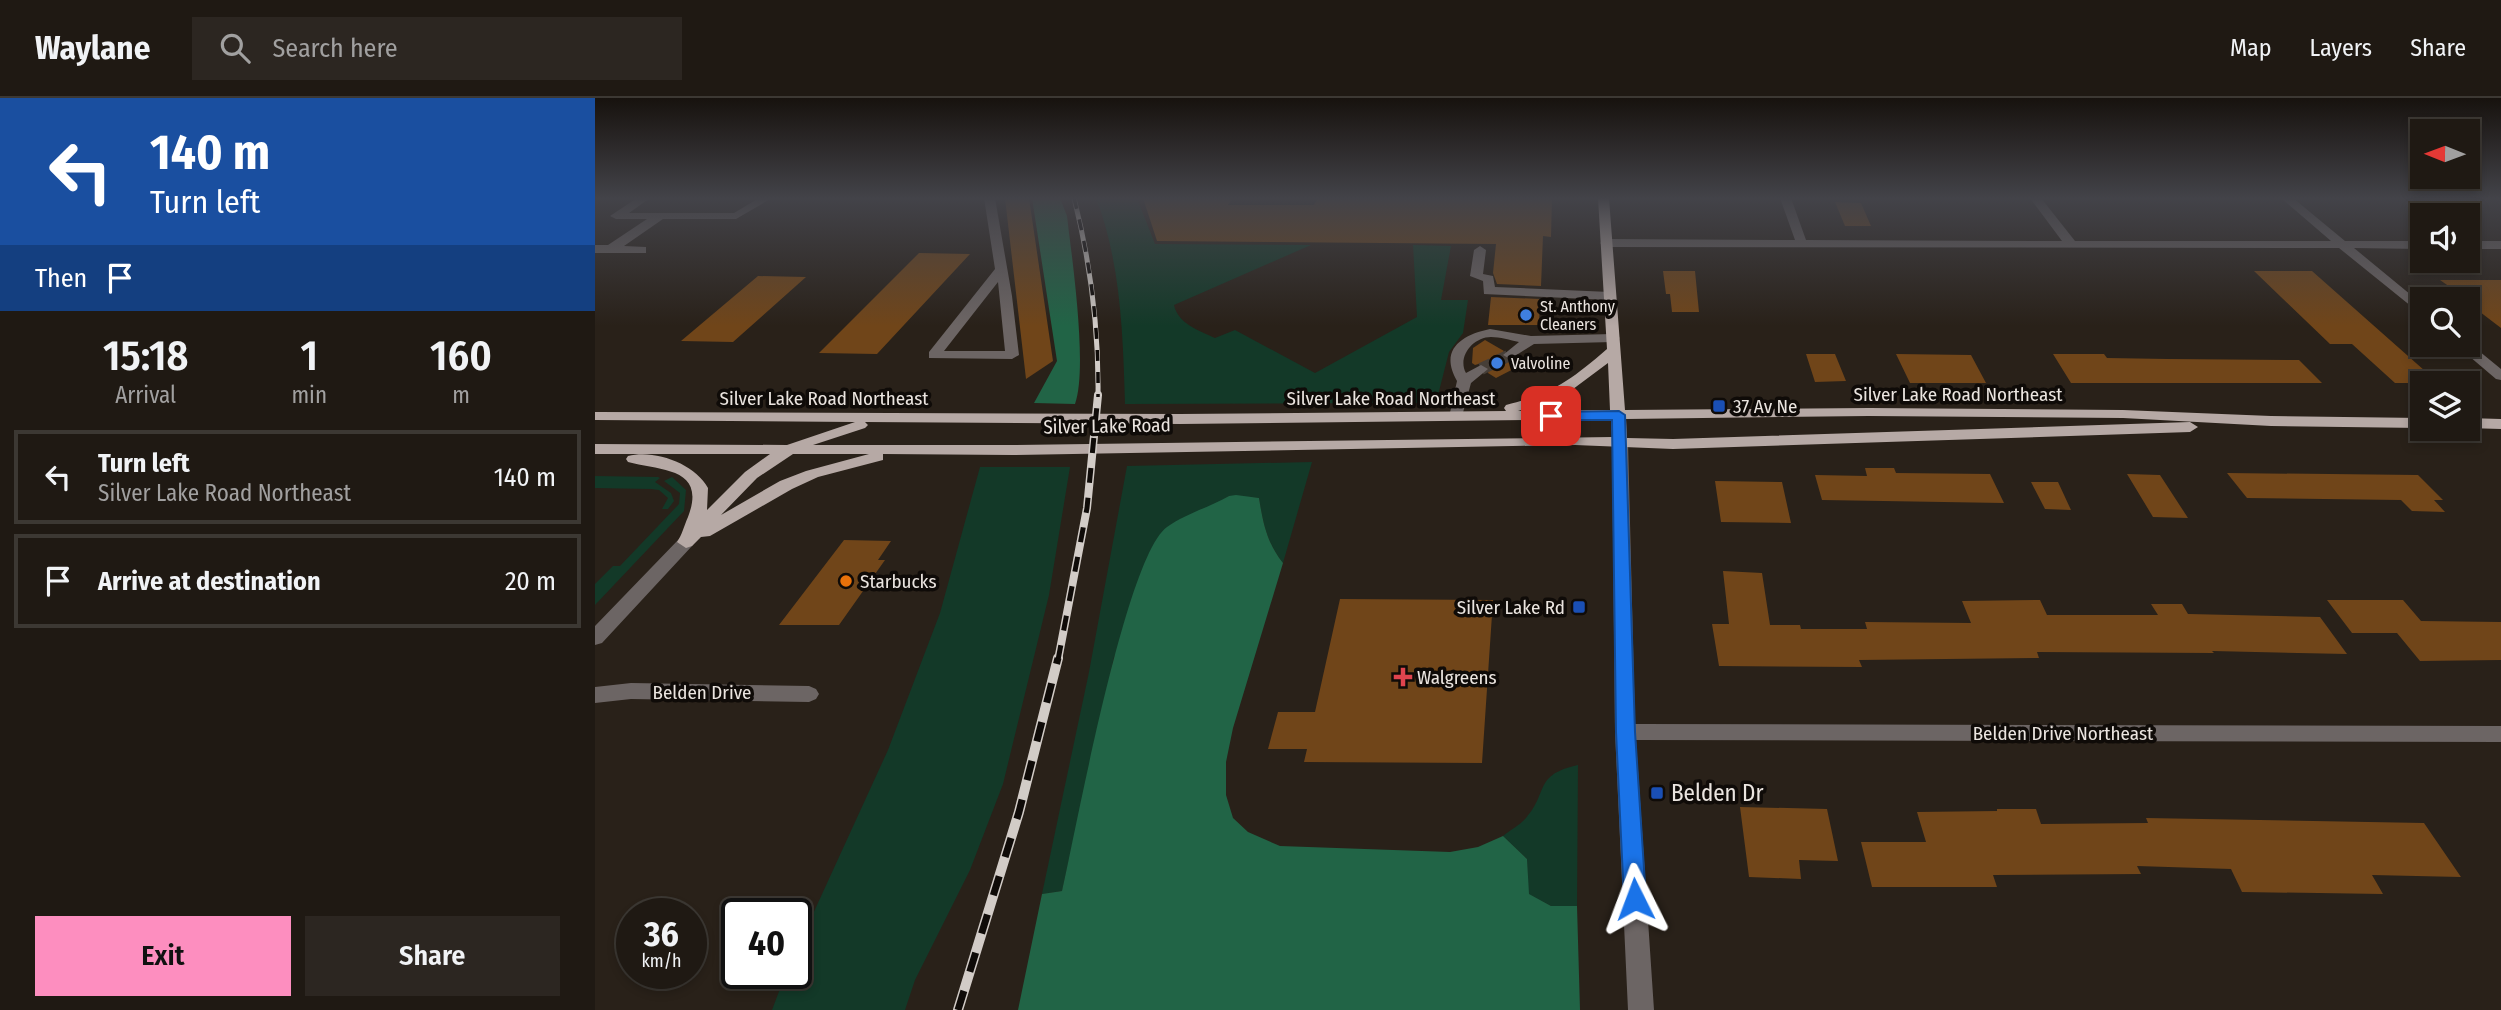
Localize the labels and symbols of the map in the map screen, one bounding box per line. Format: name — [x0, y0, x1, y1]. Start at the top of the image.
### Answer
north arrow — [2410, 119, 2480, 189]
place label: St. Anthony Cleaners — [1540, 297, 1616, 334]
marker: St. Anthony Cleaners — [1518, 307, 1534, 323]
place label: Valvoline — [1511, 354, 1570, 373]
marker: Valvoline — [1489, 355, 1505, 371]
street label: Silver Lake Road Northeast — [1854, 383, 2063, 406]
pin — [1521, 386, 1581, 446]
street label: Silver Lake Road Northeast — [720, 387, 929, 410]
street label: Silver Lake Road Northeast — [1287, 387, 1496, 410]
place label: 37 Av Ne — [1733, 395, 1797, 418]
marker: 37 Av Ne — [1711, 398, 1727, 414]
street label: Silver Lake Road — [1043, 413, 1171, 439]
place label: Starbucks — [860, 570, 937, 593]
marker: Starbucks — [838, 573, 854, 589]
place label: Silver Lake Rd — [1457, 596, 1565, 619]
marker: Silver Lake Rd — [1571, 599, 1587, 615]
place label: Walgreens — [1417, 666, 1497, 689]
marker: Walgreens — [1395, 669, 1411, 685]
street label: Belden Drive — [653, 681, 751, 704]
street label: Belden Drive Northeast — [1973, 722, 2154, 745]
place label: Belden Dr — [1671, 779, 1764, 807]
marker: Belden Dr — [1649, 785, 1665, 801]
position arrow — [1598, 862, 1672, 936]
speed limit sign: 40 — [721, 898, 812, 989]

